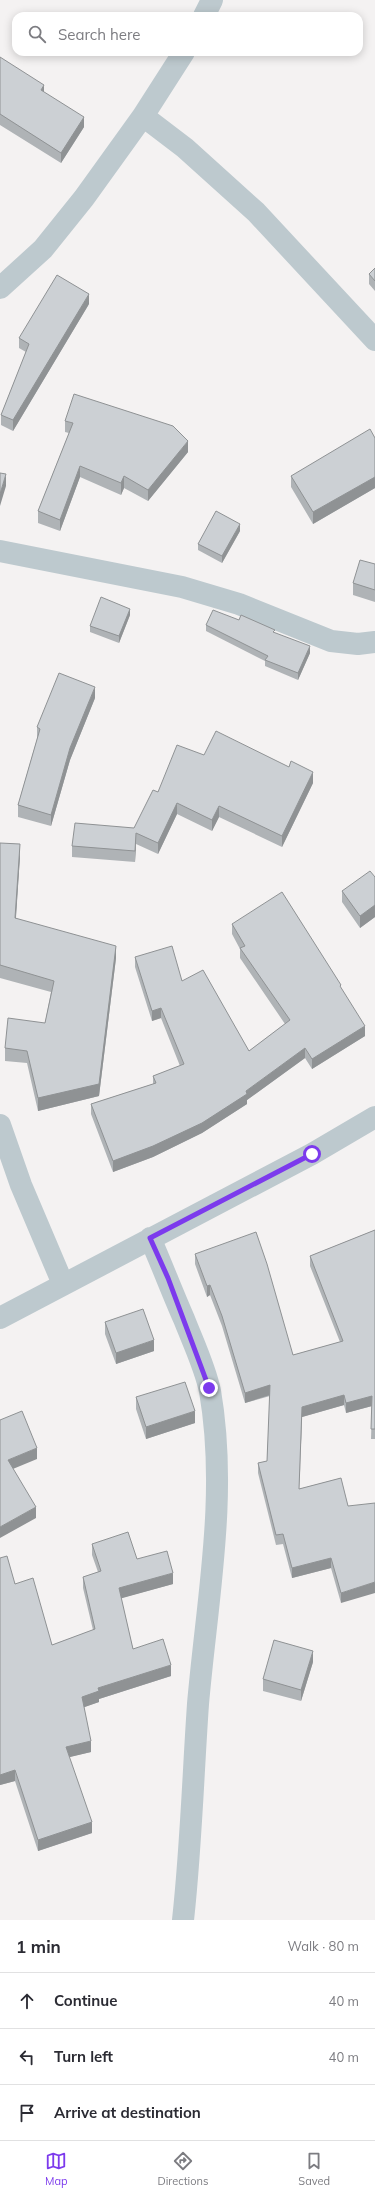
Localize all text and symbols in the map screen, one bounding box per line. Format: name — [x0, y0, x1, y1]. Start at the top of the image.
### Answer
search box — [12, 12, 363, 56]
icon: search — [26, 23, 48, 45]
text: Search here — [58, 25, 140, 44]
route start — [303, 1145, 321, 1163]
route end — [200, 1379, 218, 1397]
text: 1 min — [16, 1936, 61, 1957]
text: Walk · 80 m — [288, 1938, 359, 1954]
icon: ahead — [16, 1990, 38, 2012]
text: Continue — [54, 1991, 117, 2010]
text: 40 m — [329, 1993, 359, 2009]
icon: left — [16, 2046, 38, 2068]
text: Turn left — [54, 2047, 113, 2066]
text: 40 m — [329, 2049, 359, 2065]
icon: arrive — [16, 2102, 38, 2124]
text: Arrive at destination — [54, 2103, 201, 2122]
tab: Map — [45, 2150, 68, 2188]
tab: Directions — [158, 2150, 208, 2188]
tab: Saved — [298, 2150, 330, 2188]

